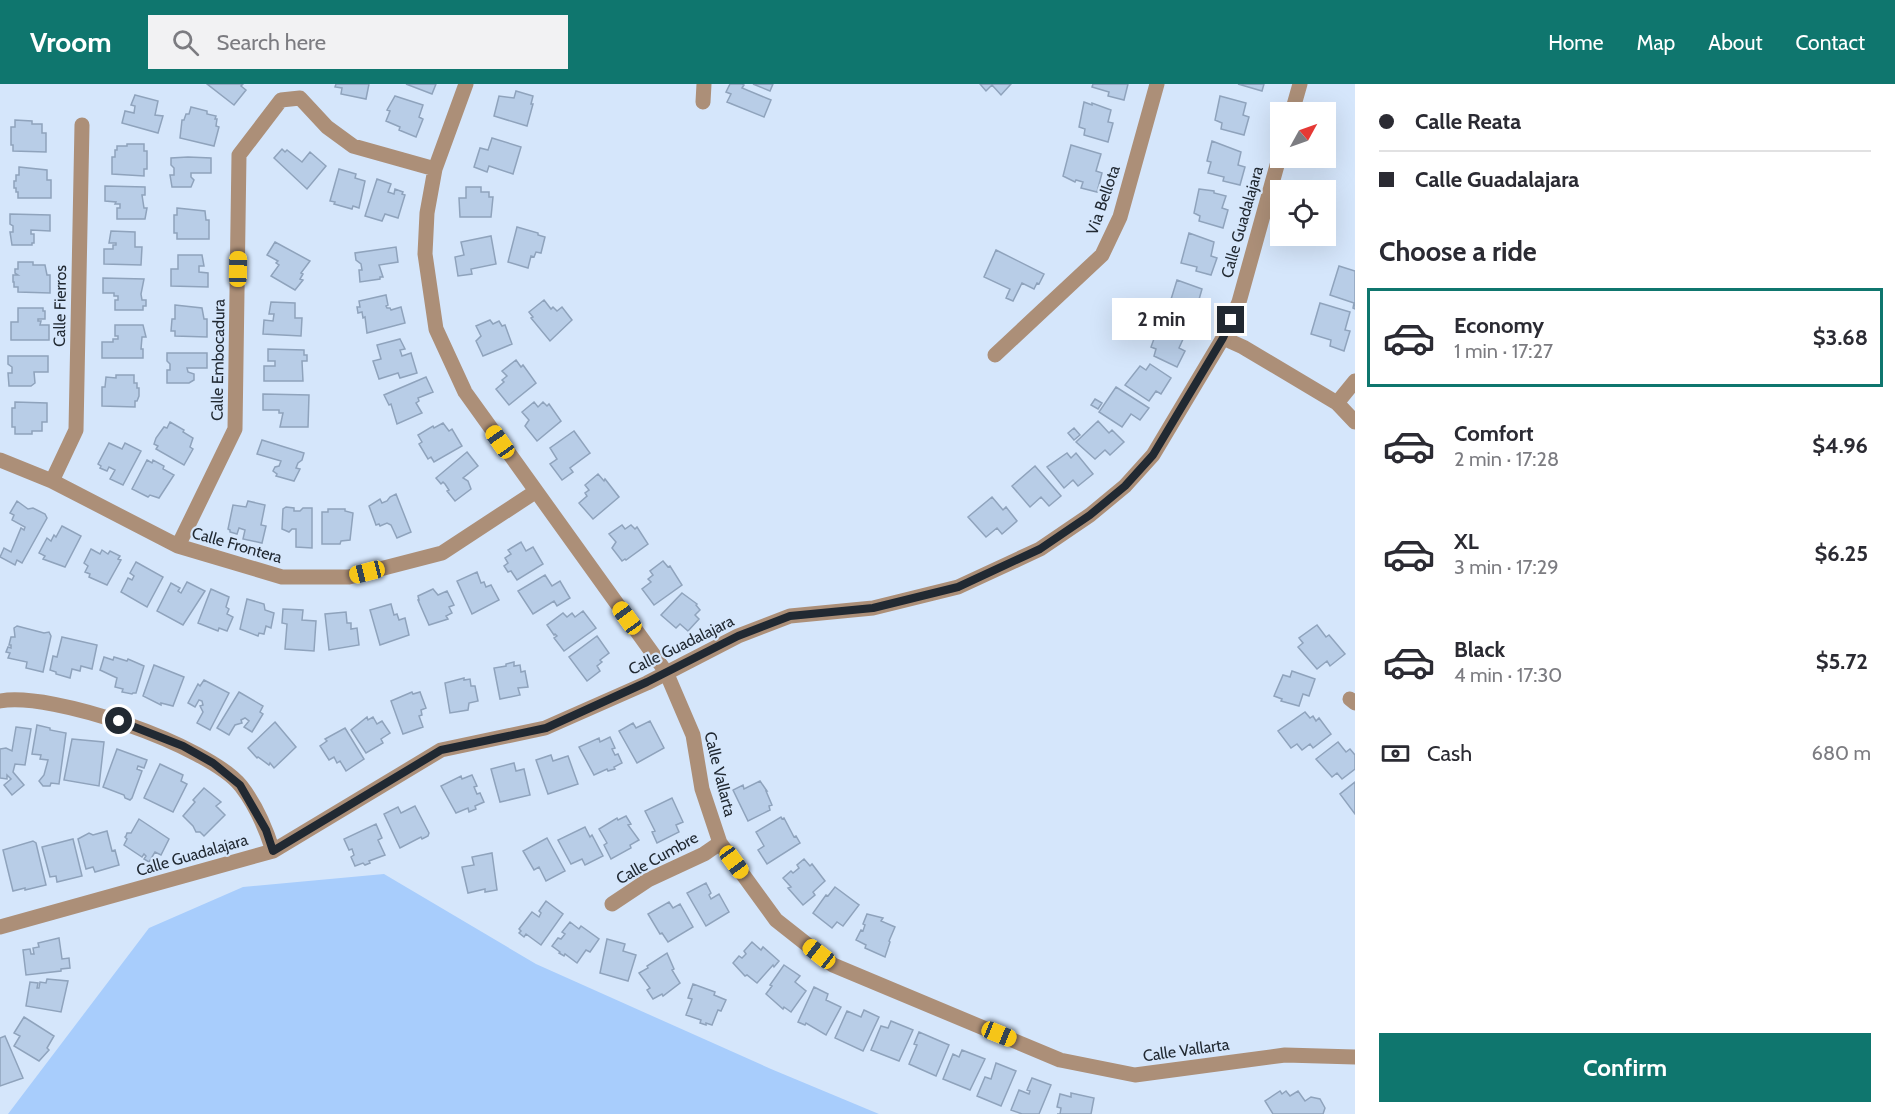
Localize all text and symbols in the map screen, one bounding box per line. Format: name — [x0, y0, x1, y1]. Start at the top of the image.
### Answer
search box — [148, 15, 568, 69]
text: Vroom — [30, 25, 112, 59]
icon: search — [169, 26, 202, 59]
text: Search here — [217, 29, 326, 56]
text: Home — [1548, 30, 1604, 55]
text: Map — [1637, 30, 1675, 55]
text: About — [1708, 30, 1762, 55]
text: Contact — [1795, 30, 1865, 55]
north arrow — [1270, 102, 1336, 168]
map controls — [1270, 102, 1336, 246]
text: Calle Reata — [1415, 108, 1521, 135]
street label: Via Bellota — [1082, 163, 1124, 237]
street label: Calle Guadalajara — [1217, 164, 1267, 280]
text: Calle Guadalajara — [1415, 166, 1579, 193]
button: locate — [1270, 180, 1336, 246]
text: Choose a ride — [1379, 235, 1537, 268]
car — [229, 251, 247, 287]
street label: Calle Fierros — [50, 264, 70, 347]
street label: Calle Embocadura — [207, 298, 229, 421]
callout: 2 min — [1111, 299, 1210, 341]
route end — [1217, 306, 1244, 333]
text: 2 min — [1137, 307, 1186, 331]
icon: car — [1382, 311, 1436, 365]
text: Economy — [1454, 312, 1544, 339]
text: $3.68 — [1813, 324, 1868, 351]
text: 1 min · 17:27 — [1454, 339, 1553, 363]
icon: car — [1382, 419, 1436, 473]
text: Comfort — [1454, 420, 1533, 447]
car — [482, 422, 518, 462]
text: $4.96 — [1812, 432, 1868, 459]
text: 2 min · 17:28 — [1454, 447, 1559, 471]
street label: Calle Frontera — [190, 523, 285, 567]
icon: car — [1382, 527, 1436, 581]
text: XL — [1454, 528, 1479, 555]
text: $6.25 — [1815, 540, 1868, 567]
text: 3 min · 17:29 — [1454, 555, 1559, 579]
car — [347, 559, 387, 585]
car — [609, 598, 645, 638]
street label: Calle Guadalajara — [625, 611, 737, 679]
icon: car — [1382, 635, 1436, 689]
text: Black — [1454, 636, 1505, 663]
text: $5.72 — [1816, 648, 1868, 675]
text: 4 min · 17:30 — [1454, 663, 1562, 687]
route start — [105, 707, 132, 734]
street label: Calle Vallarta — [700, 730, 740, 819]
icon: cash — [1379, 737, 1412, 770]
text: Cash — [1427, 740, 1472, 767]
text: 680 m — [1812, 741, 1871, 765]
street label: Calle Cumbre — [613, 828, 701, 888]
street label: Calle Guadalajara — [134, 830, 250, 880]
car — [716, 842, 752, 882]
car — [799, 936, 839, 972]
car — [979, 1019, 1019, 1049]
button: Confirm — [1379, 1033, 1871, 1102]
street label: Calle Vallarta — [1142, 1034, 1231, 1065]

